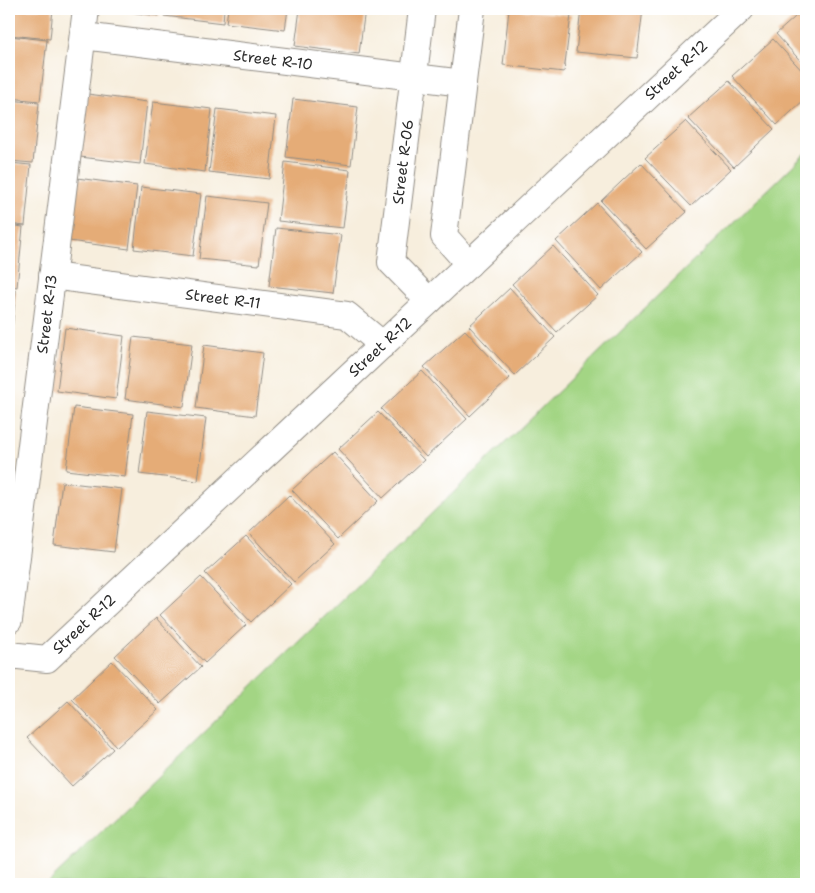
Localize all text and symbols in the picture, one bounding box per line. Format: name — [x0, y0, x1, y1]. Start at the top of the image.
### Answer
street label: Street R-12 — [640, 36, 712, 104]
street label: Street R-10 — [232, 45, 314, 75]
street label: Street R-06 — [388, 118, 418, 206]
street label: Street R-13 — [32, 273, 62, 355]
street label: Street R-11 — [184, 284, 262, 314]
street label: Street R-12 — [344, 313, 416, 381]
street label: Street R-12 — [48, 590, 120, 658]

